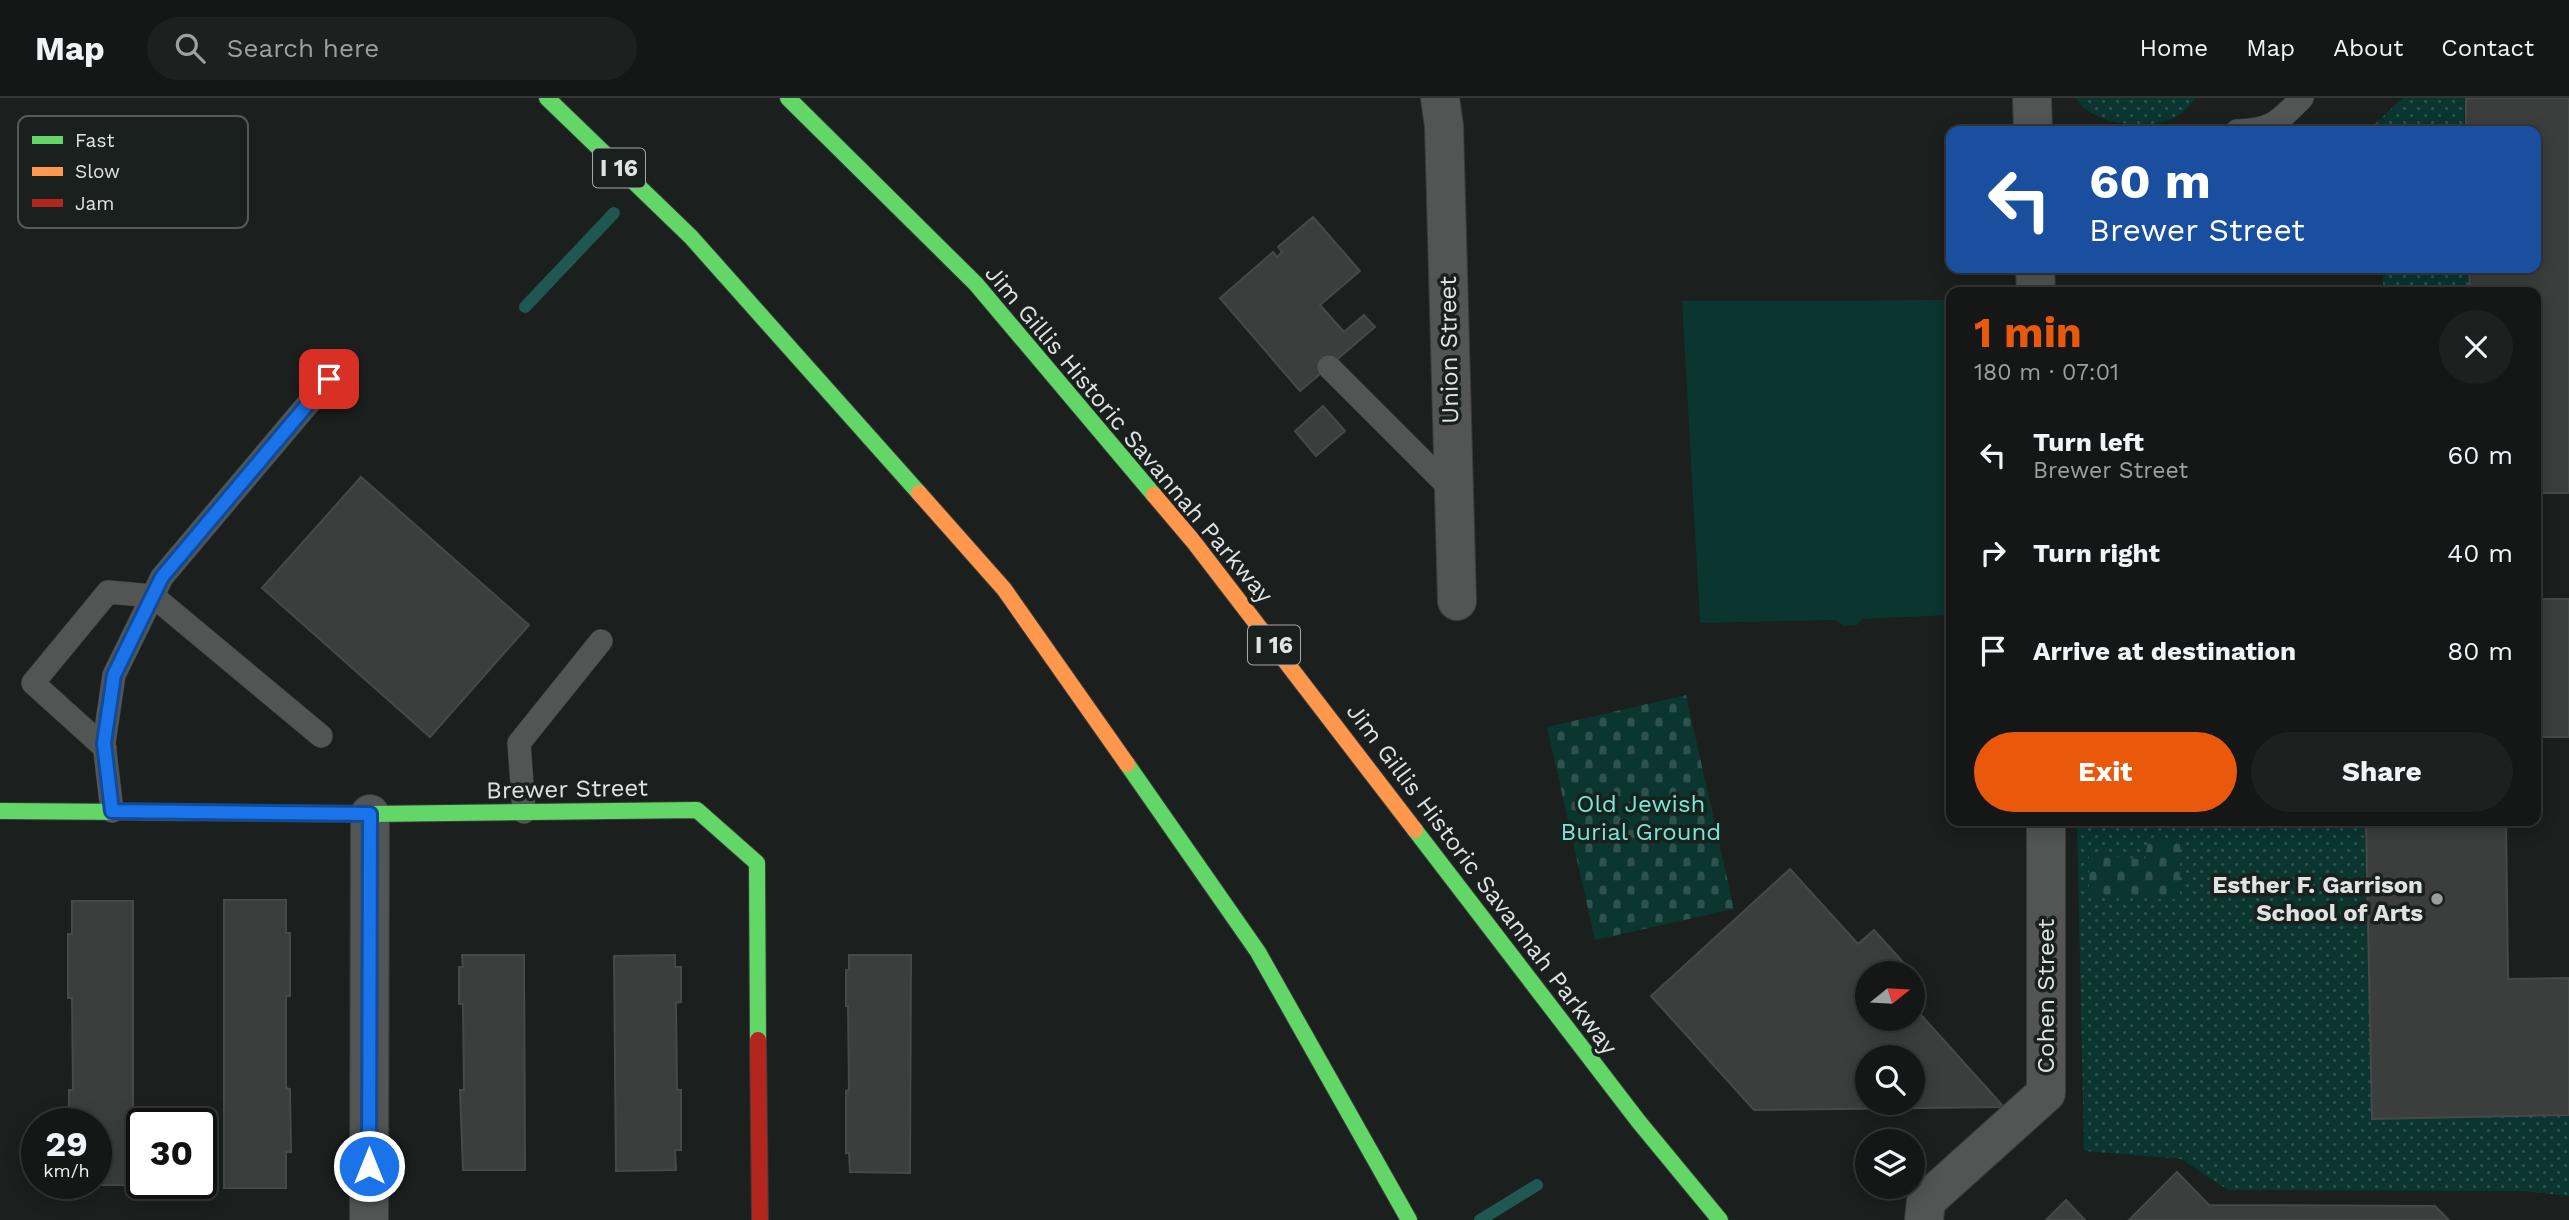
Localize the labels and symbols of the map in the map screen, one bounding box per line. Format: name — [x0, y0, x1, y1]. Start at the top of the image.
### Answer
legend — [18, 116, 248, 228]
text: Fast — [75, 129, 114, 152]
road number: I 16 — [593, 148, 645, 188]
text: Slow — [75, 160, 120, 183]
text: Jam — [75, 192, 114, 215]
street label: Jim Gillis Historic Savannah Parkway — [979, 259, 1279, 609]
street label: Union Street — [1434, 276, 1464, 424]
pin — [299, 349, 359, 409]
road number: I 16 — [1248, 625, 1300, 664]
street label: Jim Gillis Historic Savannah Parkway — [1341, 698, 1624, 1061]
street label: Brewer Street — [486, 774, 648, 804]
park label: Old Jewish Burial Ground — [1561, 790, 1721, 846]
place label: Esther F. Garrison School of Arts — [2212, 871, 2423, 927]
marker: Esther F. Garrison School of Arts — [2429, 891, 2445, 907]
street label: Cohen Street — [2032, 919, 2060, 1073]
north arrow — [1855, 961, 1925, 1031]
speed limit sign: 30 — [126, 1108, 217, 1199]
position arrow — [332, 1129, 406, 1203]

